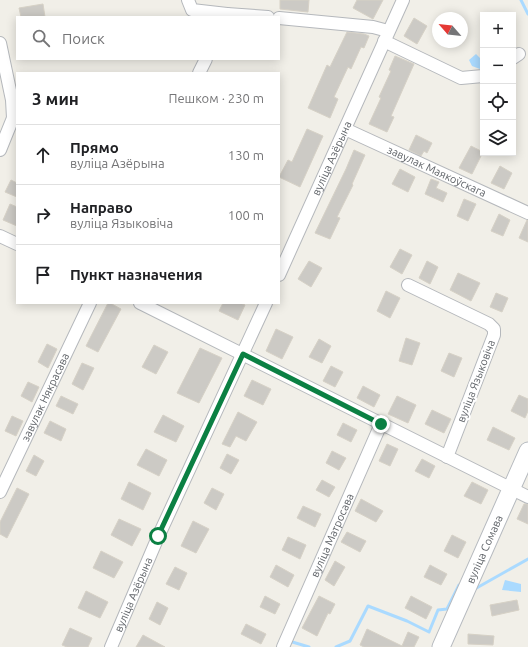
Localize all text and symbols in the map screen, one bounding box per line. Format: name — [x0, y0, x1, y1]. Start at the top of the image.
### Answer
north arrow — [432, 12, 468, 48]
map controls — [480, 12, 516, 156]
button: + — [480, 12, 516, 48]
search box — [16, 16, 280, 60]
icon: search — [30, 27, 52, 49]
text: Поиск — [62, 30, 105, 47]
button: − — [480, 48, 516, 84]
button: locate — [480, 84, 516, 120]
text: 3 мин — [32, 89, 79, 108]
text: Пешком · 230 m — [168, 91, 264, 105]
street label: вуліца Азёрына — [310, 119, 354, 197]
button: layers — [480, 120, 516, 156]
text: Прямо — [70, 139, 119, 156]
street label: завулак Маякоўскага — [386, 143, 488, 199]
icon: ahead — [32, 144, 54, 166]
text: 130 m — [228, 148, 264, 162]
text: вуліца Азёрына — [70, 156, 165, 170]
text: Направо — [70, 199, 133, 216]
icon: right — [32, 204, 54, 226]
text: 100 m — [228, 208, 264, 222]
text: вуліца Языковіча — [70, 216, 173, 230]
icon: arrive — [32, 264, 54, 286]
text: Пункт назначения — [70, 266, 203, 283]
street label: вуліца Языковіча — [455, 338, 497, 424]
street label: завулак Някрасава — [19, 351, 71, 443]
route end — [372, 415, 390, 433]
street label: вуліца Матросава — [308, 492, 356, 579]
street label: вуліца Сомава — [464, 513, 505, 585]
route start — [149, 527, 167, 545]
street label: вуліца Азёрына — [112, 555, 155, 634]

